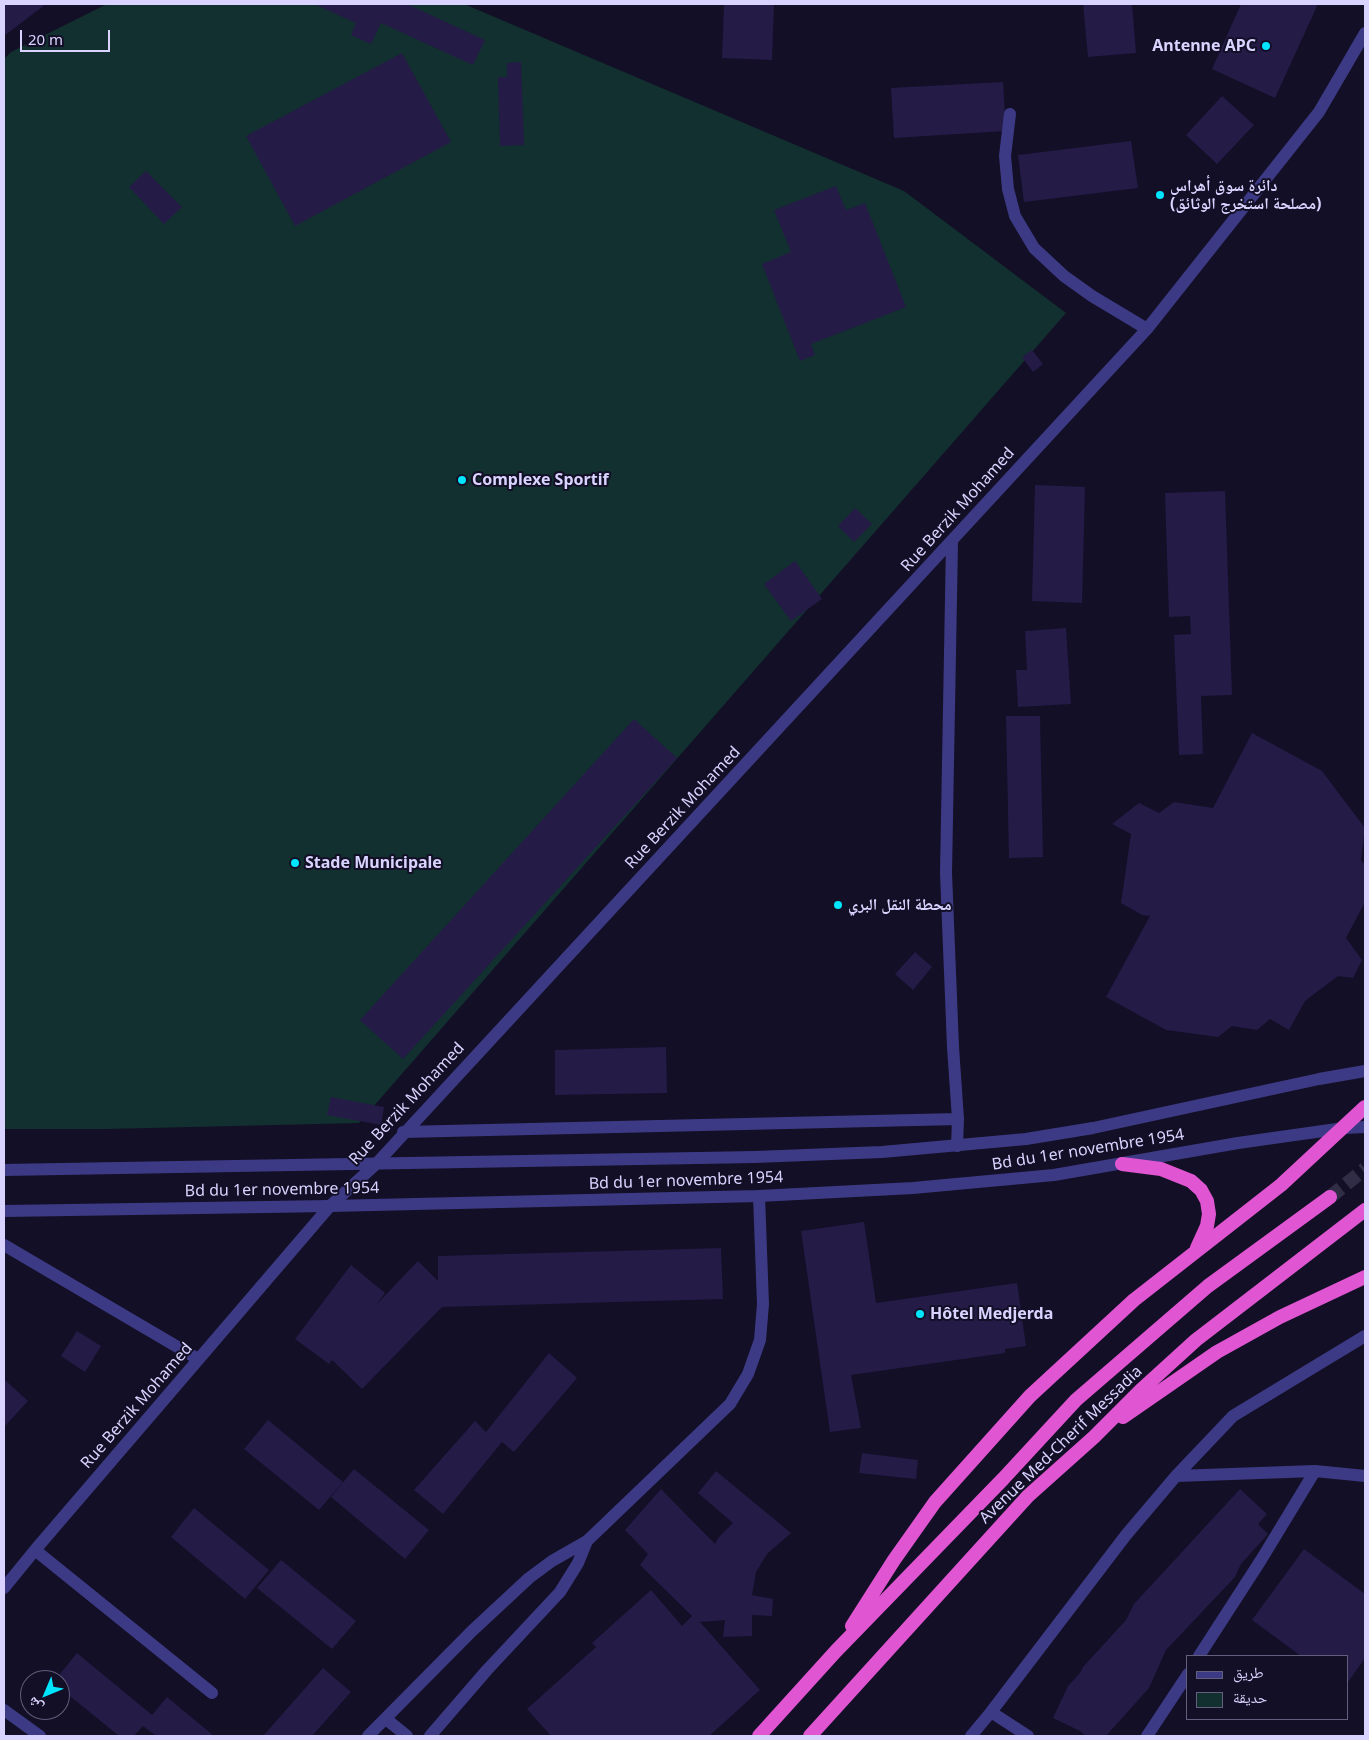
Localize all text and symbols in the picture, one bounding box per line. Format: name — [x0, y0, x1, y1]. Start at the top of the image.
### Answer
scale bar — [22, 20, 112, 52]
text: 20 m — [28, 29, 63, 49]
place label: Antenne APC — [1152, 36, 1256, 56]
marker: Antenne APC — [1260, 40, 1272, 52]
place label: دائرة سوق أهراس (مصلحة استخرج الوثائق) — [1170, 176, 1321, 214]
marker: دائرة سوق أهراس (مصلحة استخرج الوثائق) — [1154, 189, 1166, 201]
street label: Rue Berzik Mohamed — [897, 444, 1019, 576]
place label: Complexe Sportif — [472, 470, 609, 490]
marker: Complexe Sportif — [456, 474, 468, 486]
street label: Rue Berzik Mohamed — [621, 743, 745, 873]
place label: Stade Municipale — [305, 853, 442, 873]
marker: Stade Municipale — [289, 857, 301, 869]
place label: محطة النقل البري — [848, 895, 951, 915]
marker: محطة النقل البري — [832, 899, 844, 911]
street label: Rue Berzik Mohamed — [345, 1039, 469, 1169]
street label: Bd du 1er novembre 1954 — [990, 1125, 1186, 1175]
street label: Bd du 1er novembre 1954 — [588, 1168, 784, 1194]
street label: Bd du 1er novembre 1954 — [185, 1179, 379, 1201]
place label: Hôtel Medjerda — [930, 1304, 1053, 1324]
marker: Hôtel Medjerda — [914, 1308, 926, 1320]
street label: Rue Berzik Mohamed — [77, 1339, 197, 1473]
street label: Avenue Med-Cherif Messadia — [976, 1362, 1146, 1528]
legend — [1186, 1655, 1349, 1720]
text: طريق — [1233, 1662, 1264, 1682]
north arrow — [20, 1670, 70, 1720]
text: حديقة — [1233, 1687, 1267, 1707]
text: ش — [23, 1693, 47, 1717]

